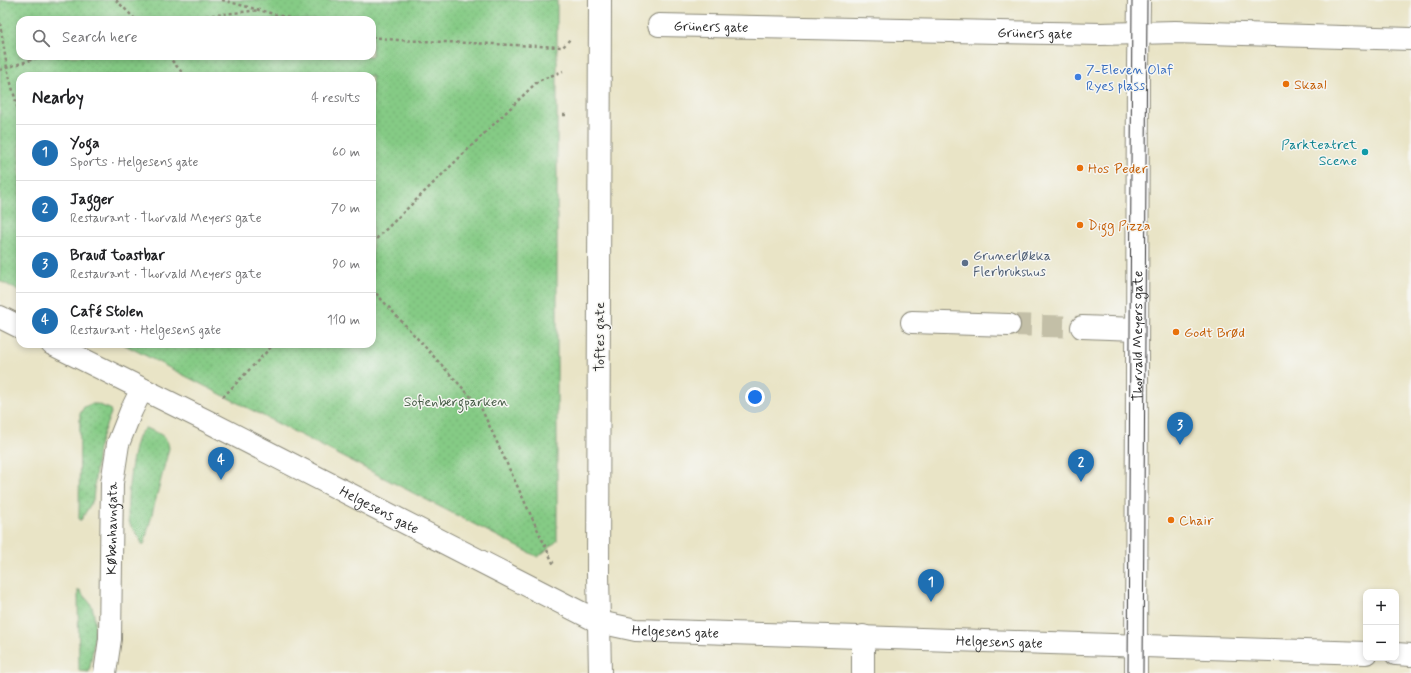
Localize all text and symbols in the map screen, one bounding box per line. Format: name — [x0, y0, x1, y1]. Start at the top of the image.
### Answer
search box — [16, 16, 376, 60]
street label: Grüners gate — [673, 17, 749, 37]
street label: Grüners gate — [997, 24, 1073, 43]
icon: search — [30, 27, 52, 49]
text: Search here — [62, 28, 138, 48]
place label: 7-Eleven Olaf Ryes plass — [1086, 61, 1173, 95]
marker: 7-Eleven Olaf Ryes plass — [1073, 72, 1083, 82]
place label: Skaal — [1294, 76, 1327, 94]
marker: Skaal — [1281, 79, 1291, 89]
text: Nearby — [32, 87, 84, 109]
text: 4 results — [311, 90, 360, 107]
text: Yoga — [70, 134, 100, 154]
place label: Parkteatret Scene — [1281, 136, 1358, 170]
text: 1 — [42, 144, 48, 161]
text: 60 m — [332, 144, 360, 161]
marker: Parkteatret Scene — [1360, 147, 1370, 157]
text: Sports · Helgesens gate — [70, 154, 198, 171]
place label: Hos Peder — [1088, 160, 1148, 178]
marker: Hos Peder — [1075, 163, 1085, 173]
text: Jagger — [70, 190, 114, 210]
text: 2 — [42, 200, 48, 217]
text: 70 m — [331, 200, 360, 217]
text: Restaurant · Thorvald Meyers gate — [70, 210, 262, 227]
place label: Digg Pizza — [1088, 217, 1151, 237]
marker: Digg Pizza — [1075, 220, 1085, 230]
text: Brauđ toastbar — [70, 246, 165, 266]
place label: Grunerløkka Flerbrukshus — [973, 247, 1051, 281]
text: 3 — [42, 256, 48, 273]
text: 90 m — [332, 256, 360, 273]
marker: Grunerløkka Flerbrukshus — [960, 258, 970, 268]
text: Restaurant · Thorvald Meyers gate — [70, 266, 262, 283]
street label: Thorvald Meyers gate — [1129, 271, 1148, 401]
text: Café Stolen — [70, 302, 143, 322]
street label: Toftes gate — [591, 302, 611, 372]
text: 4 — [41, 312, 49, 329]
text: 110 m — [327, 312, 360, 329]
text: Restaurant · Helgesens gate — [70, 322, 221, 339]
place label: Godt Brød — [1184, 324, 1245, 342]
marker: Godt Brød — [1171, 327, 1181, 337]
your location — [745, 387, 765, 407]
park label: Sofienbergparken — [404, 393, 508, 413]
pin: 3 — [1167, 412, 1193, 445]
pin: 4 — [208, 447, 234, 480]
pin: 2 — [1068, 449, 1094, 482]
street label: Københavngata — [103, 481, 124, 575]
street label: Helgesens gate — [336, 483, 422, 538]
place label: Chair — [1179, 512, 1214, 530]
marker: Chair — [1166, 515, 1176, 525]
pin: 1 — [918, 569, 944, 602]
map controls — [1363, 589, 1399, 661]
button: + — [1363, 589, 1399, 625]
street label: Helgesens gate — [632, 622, 719, 643]
button: − — [1363, 625, 1399, 661]
street label: Helgesens gate — [956, 632, 1043, 653]

